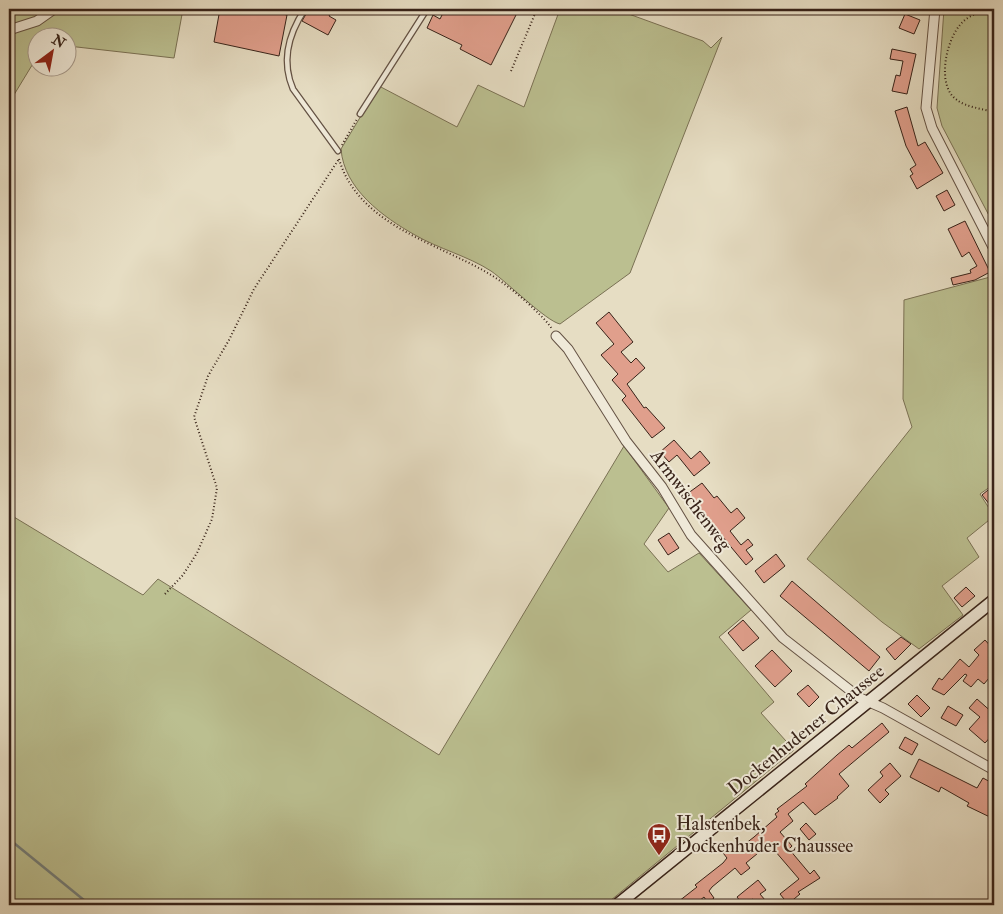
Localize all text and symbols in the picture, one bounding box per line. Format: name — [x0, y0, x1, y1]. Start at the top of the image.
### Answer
north arrow — [28, 28, 78, 78]
text: N — [48, 30, 69, 52]
street label: Armwischenweg — [644, 444, 737, 556]
street label: Dockenhudener Chaussee — [723, 659, 889, 801]
place label: Halstenbek, Dockenhuder Chaussee — [676, 812, 853, 858]
bus stop icon: Halstenbek, Dockenhuder Chaussee — [646, 822, 672, 856]

